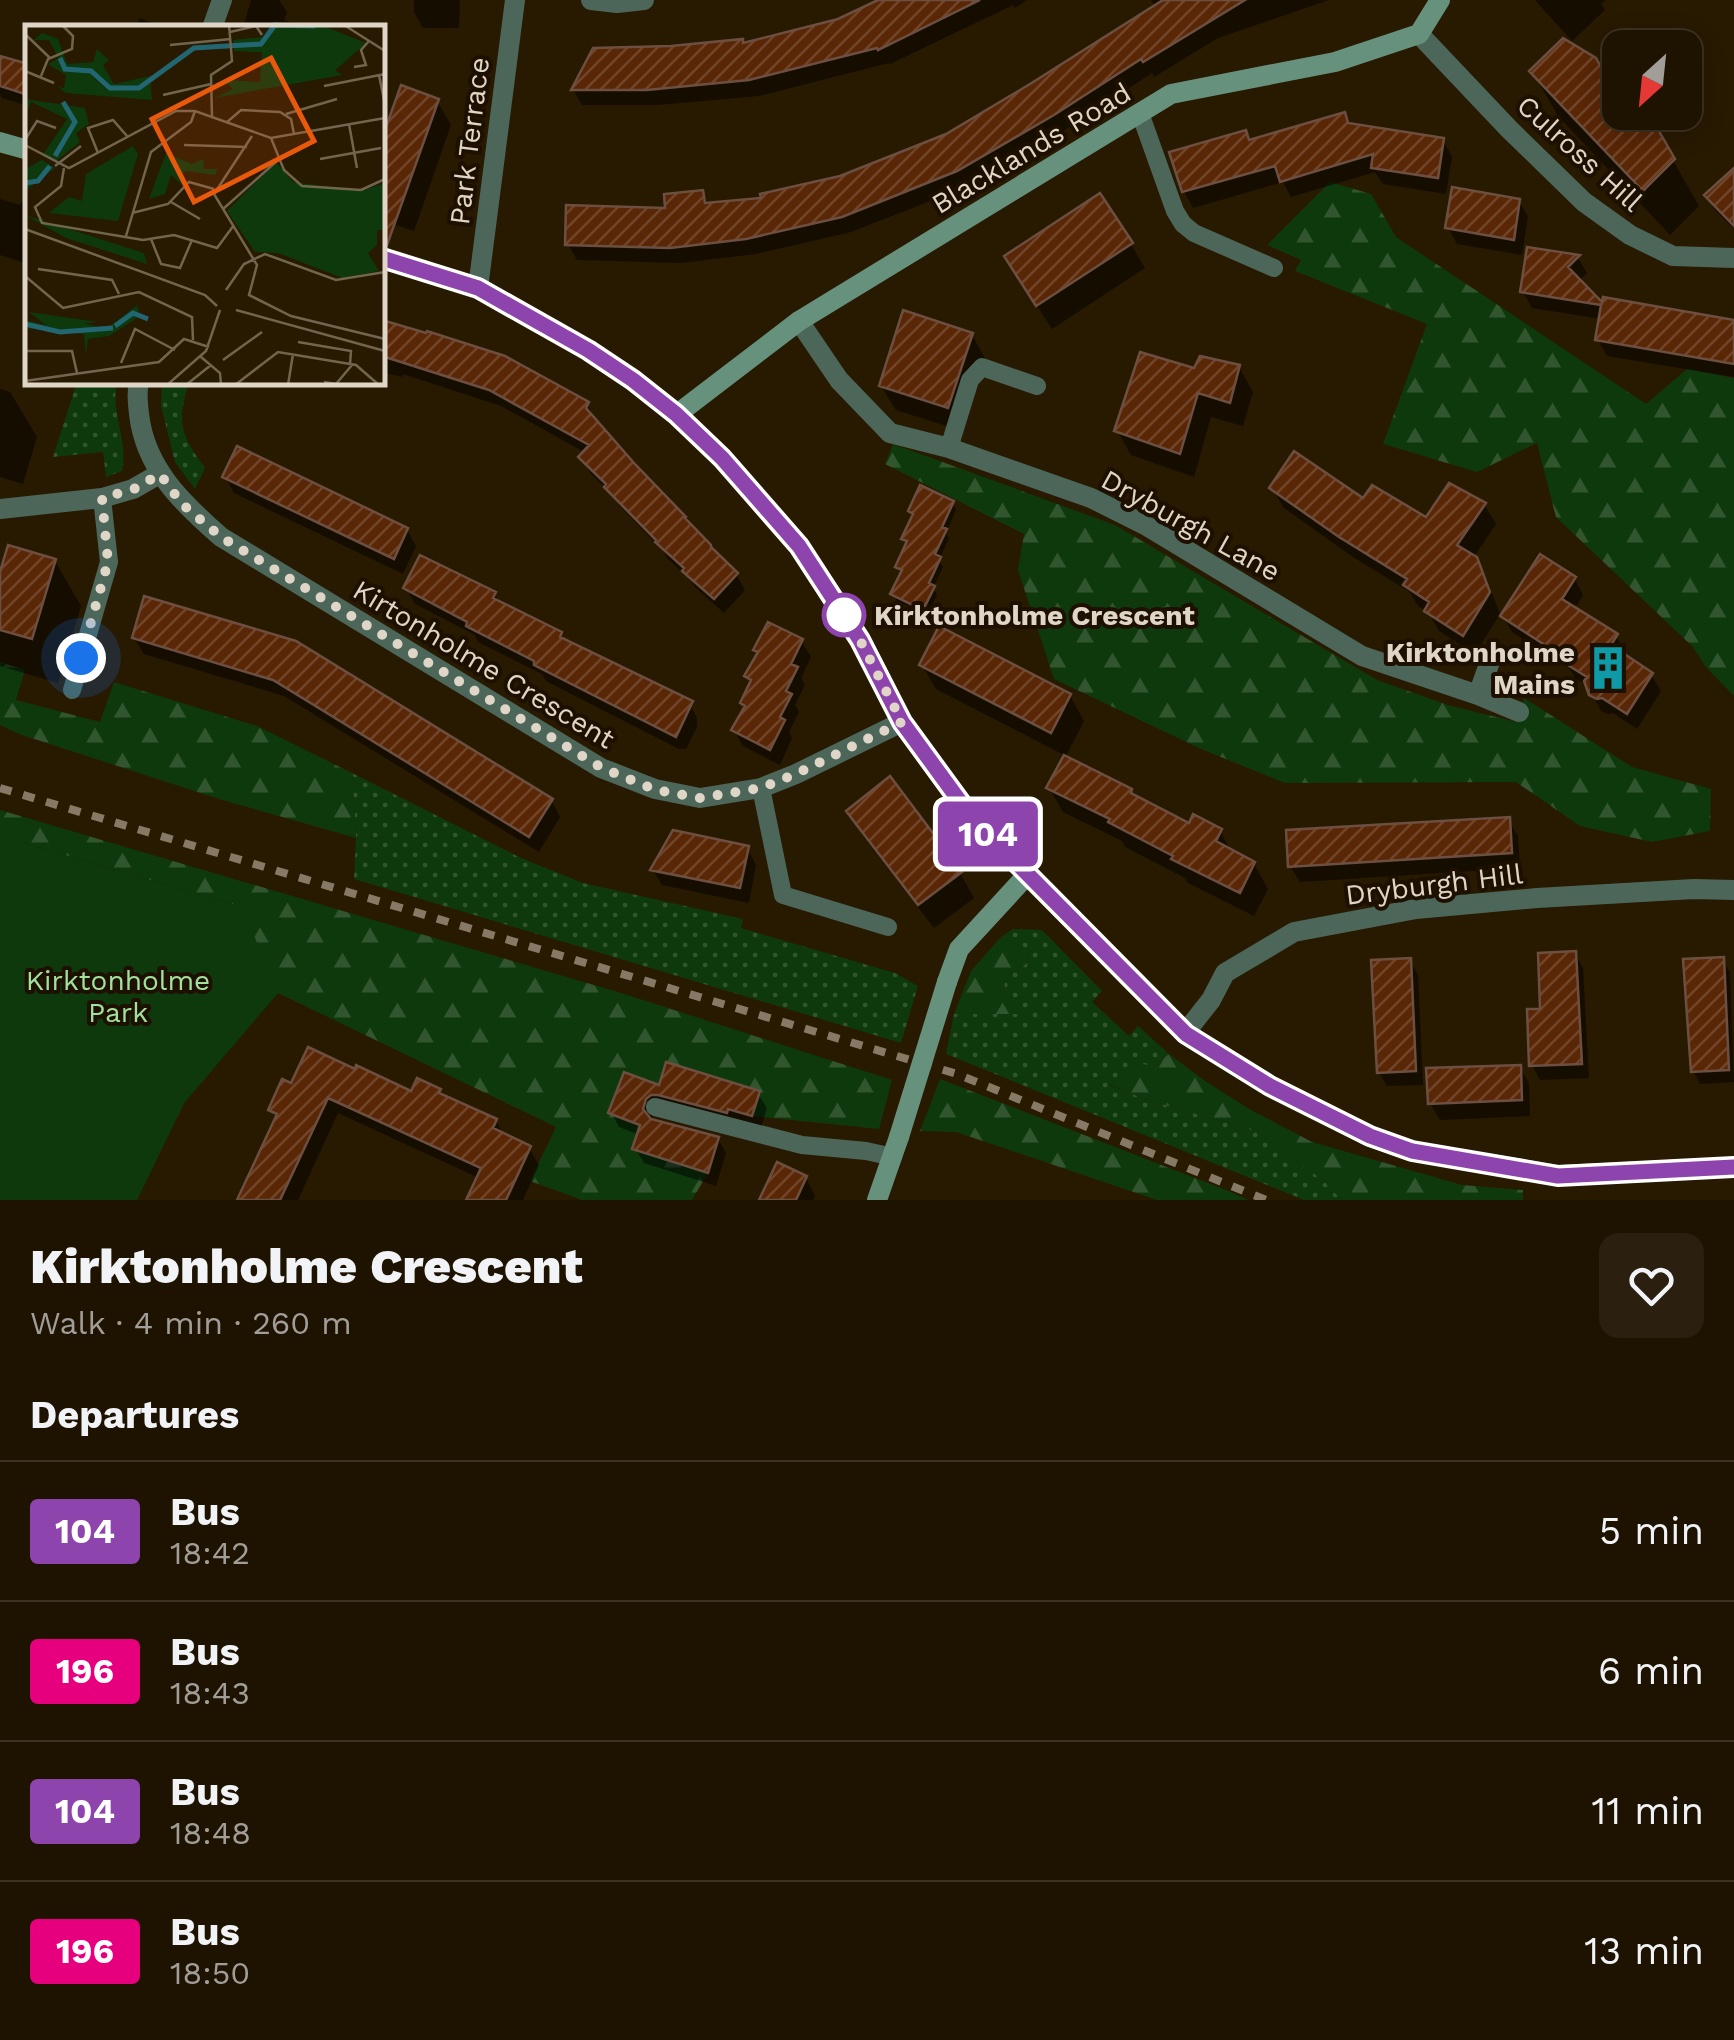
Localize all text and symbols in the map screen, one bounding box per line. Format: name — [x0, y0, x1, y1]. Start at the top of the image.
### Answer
inset map — [25, 25, 385, 385]
north arrow — [1602, 30, 1702, 130]
map controls — [1602, 30, 1702, 130]
street label: Park Terrace — [443, 55, 496, 227]
street label: Blacklands Road — [926, 76, 1137, 221]
street label: Culross Hill — [1510, 89, 1649, 218]
street label: Dryburgh Lane — [1096, 463, 1286, 588]
street label: Kirtonholme Crescent — [347, 573, 621, 756]
marker: Kirktonholme Crescent — [823, 594, 865, 636]
place label: Kirktonholme Crescent — [874, 599, 1195, 632]
your location — [56, 633, 106, 683]
place label: Kirktonholme Mains — [1386, 636, 1575, 701]
building icon: Kirktonholme Mains — [1584, 644, 1632, 692]
line badge: 104 — [930, 802, 1046, 866]
text: 104 — [958, 813, 1018, 855]
street label: Dryburgh Hill — [1344, 857, 1525, 912]
park label: Kirktonholme Park — [26, 964, 210, 1029]
button: heart — [1599, 1233, 1704, 1338]
text: Kirktonholme Crescent — [30, 1238, 583, 1295]
text: Walk · 4 min · 260 m — [30, 1304, 352, 1342]
text: Departures — [30, 1393, 239, 1437]
text: Bus — [170, 1490, 240, 1534]
text: 5 min — [1599, 1509, 1704, 1553]
text: 104 — [55, 1510, 115, 1552]
text: 18:42 — [170, 1534, 250, 1572]
text: Bus — [170, 1630, 240, 1674]
text: 6 min — [1598, 1649, 1704, 1693]
text: 196 — [56, 1650, 114, 1692]
text: 18:43 — [170, 1674, 250, 1712]
text: Bus — [170, 1770, 240, 1814]
text: 11 min — [1592, 1789, 1704, 1833]
text: 104 — [55, 1790, 115, 1832]
text: 18:48 — [170, 1814, 251, 1852]
text: Bus — [170, 1910, 240, 1954]
text: 13 min — [1584, 1929, 1704, 1973]
text: 196 — [56, 1930, 114, 1972]
text: 18:50 — [170, 1954, 250, 1992]

